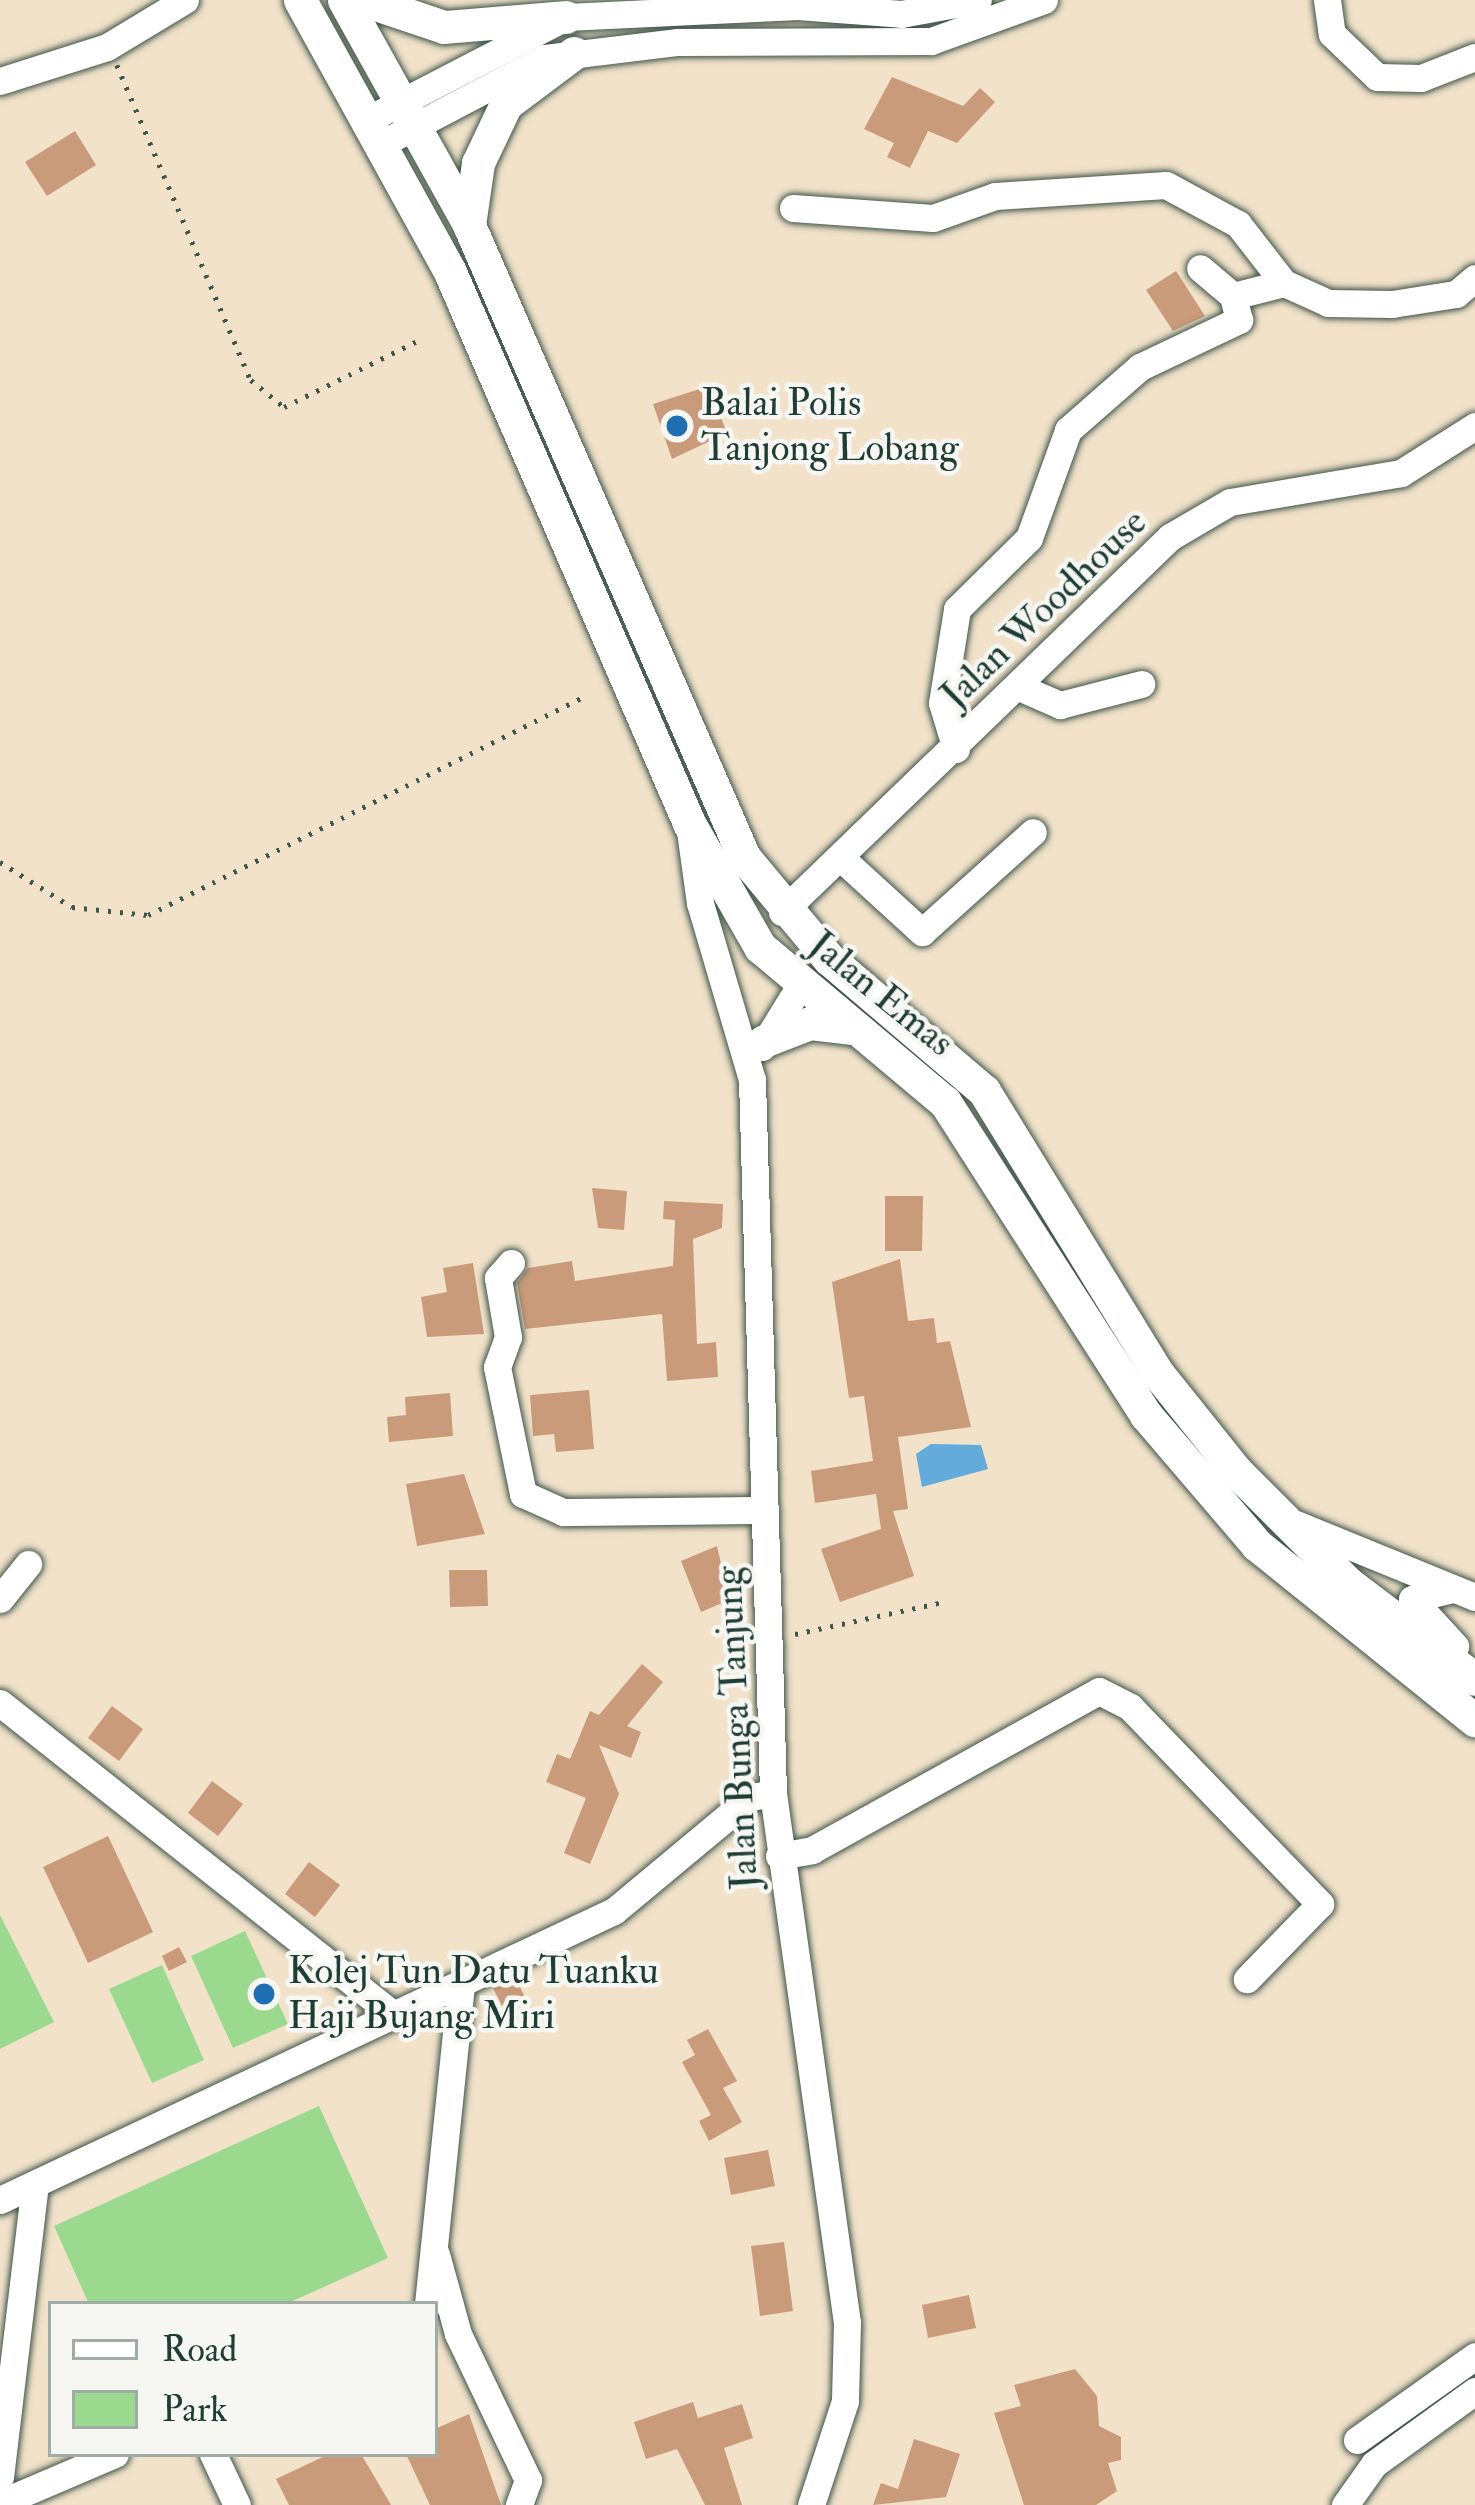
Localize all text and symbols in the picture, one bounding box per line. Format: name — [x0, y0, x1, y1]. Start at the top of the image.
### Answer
place label: Balai Polis Tanjong Lobang — [701, 381, 959, 472]
marker: Balai Polis Tanjong Lobang — [664, 413, 690, 439]
street label: Jalan Woodhouse — [932, 499, 1156, 719]
street label: Jalan Emas — [799, 921, 963, 1067]
street label: Jalan Bunga Tanjung — [705, 1565, 769, 1891]
place label: Kolej Tun Datu Tuanku Haji Bujang Miri — [288, 1949, 659, 2040]
marker: Kolej Tun Datu Tuanku Haji Bujang Miri — [251, 1981, 277, 2007]
legend — [48, 2301, 438, 2457]
text: Road — [162, 2327, 237, 2372]
text: Park — [162, 2387, 228, 2432]

